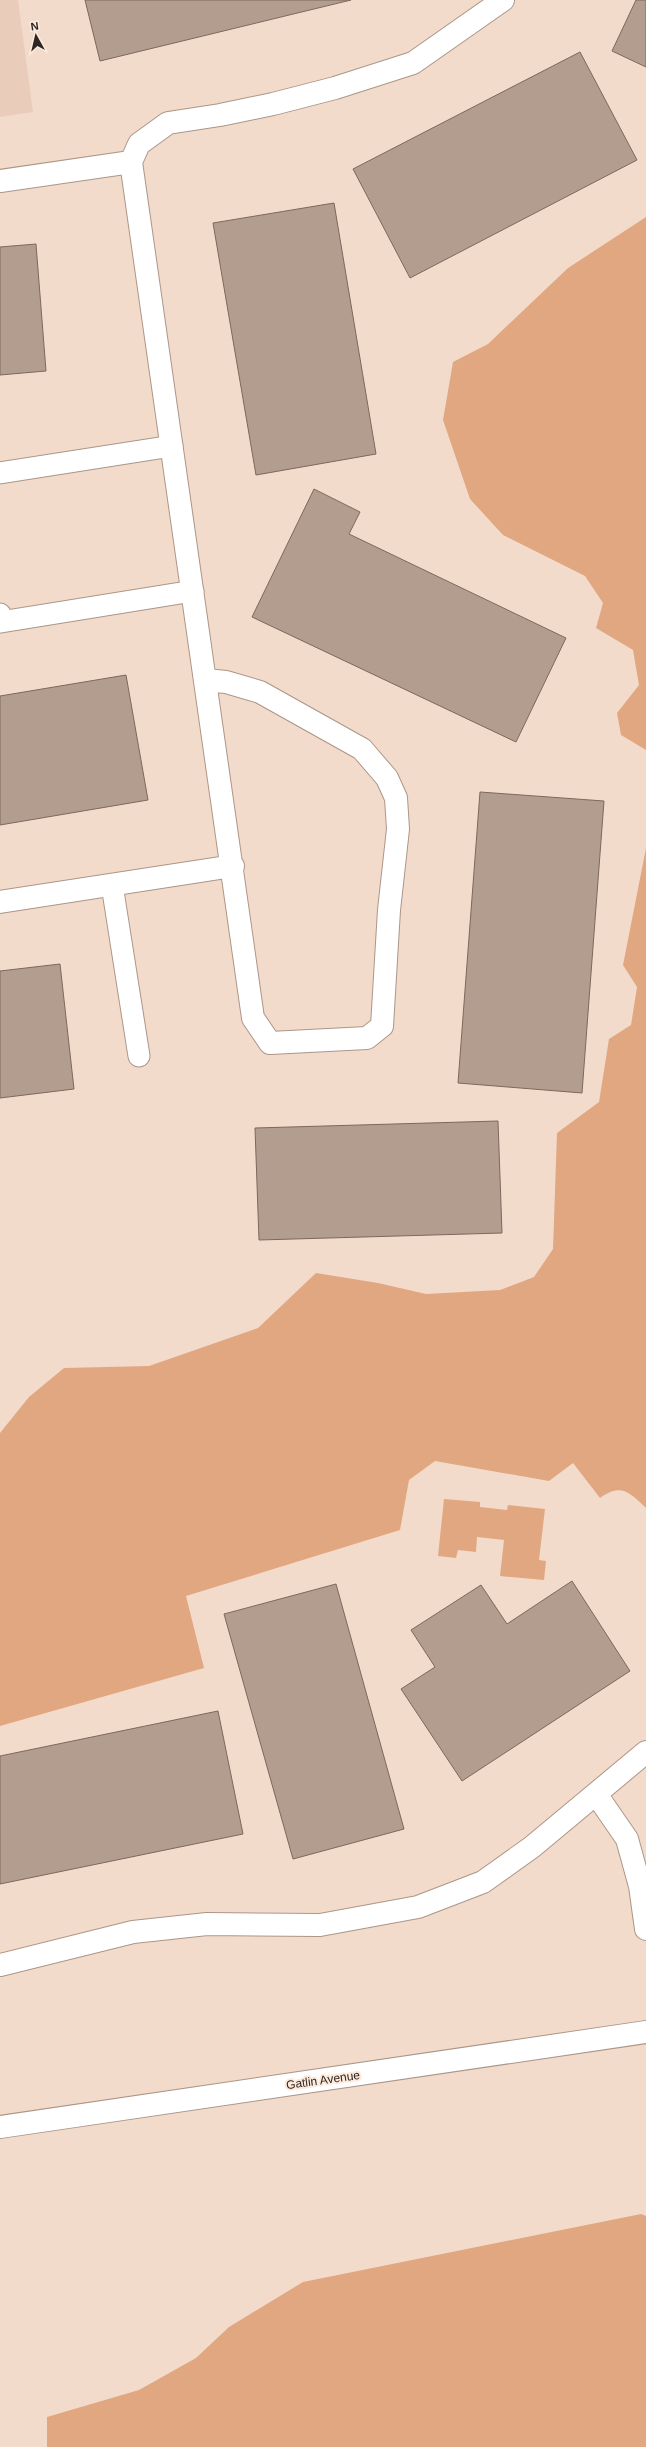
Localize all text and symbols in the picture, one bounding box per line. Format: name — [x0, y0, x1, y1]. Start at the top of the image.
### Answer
north arrow — [16, 16, 56, 56]
text: N — [30, 20, 39, 33]
street label: Gatlin Avenue — [285, 2068, 361, 2092]

